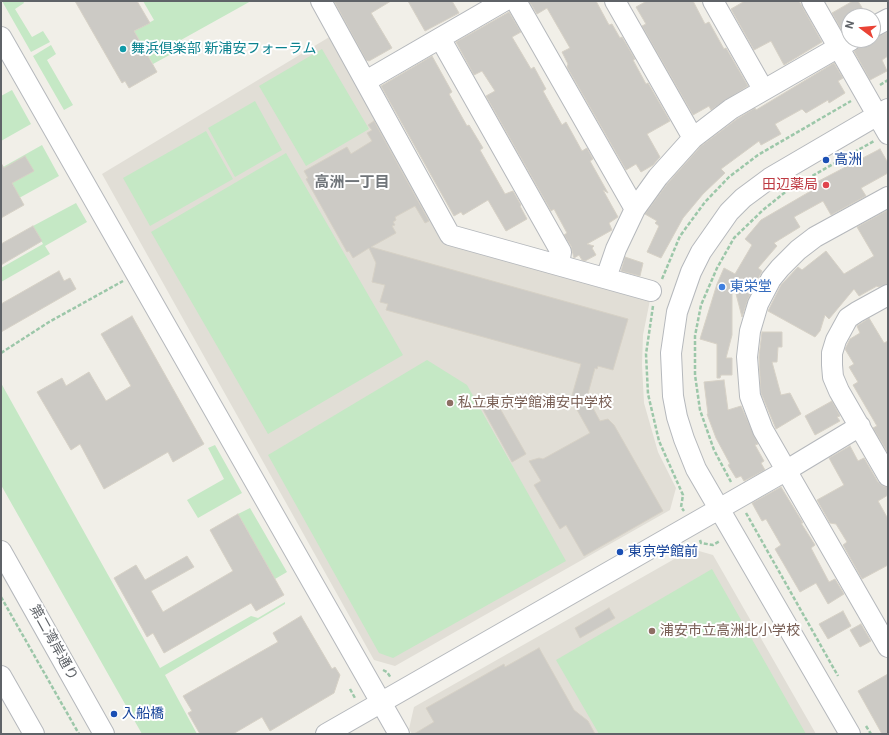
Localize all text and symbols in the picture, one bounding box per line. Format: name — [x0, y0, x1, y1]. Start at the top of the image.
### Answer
north arrow — [841, 8, 881, 48]
text: N — [843, 19, 857, 30]
place label: 舞浜倶楽部 新浦安フォーラム — [131, 41, 316, 57]
marker: 舞浜倶楽部 新浦安フォーラム — [118, 44, 128, 54]
place label: 高洲 — [834, 152, 862, 168]
marker: 高洲 — [821, 155, 831, 165]
district label: 高洲一丁目 — [315, 174, 389, 192]
place label: 田辺薬局 — [762, 177, 818, 193]
marker: 田辺薬局 — [821, 180, 831, 190]
place label: 東栄堂 — [730, 279, 772, 295]
marker: 東栄堂 — [717, 282, 727, 292]
place label: 私立東京学館浦安中学校 — [458, 395, 612, 411]
marker: 私立東京学館浦安中学校 — [445, 398, 455, 408]
place label: 東京学館前 — [628, 544, 698, 560]
marker: 東京学館前 — [615, 547, 625, 557]
street label: 第二湾岸通り — [25, 602, 81, 684]
place label: 浦安市立高洲北小学校 — [660, 623, 800, 639]
marker: 浦安市立高洲北小学校 — [647, 626, 657, 636]
place label: 入船橋 — [122, 706, 164, 722]
marker: 入船橋 — [109, 709, 119, 719]

